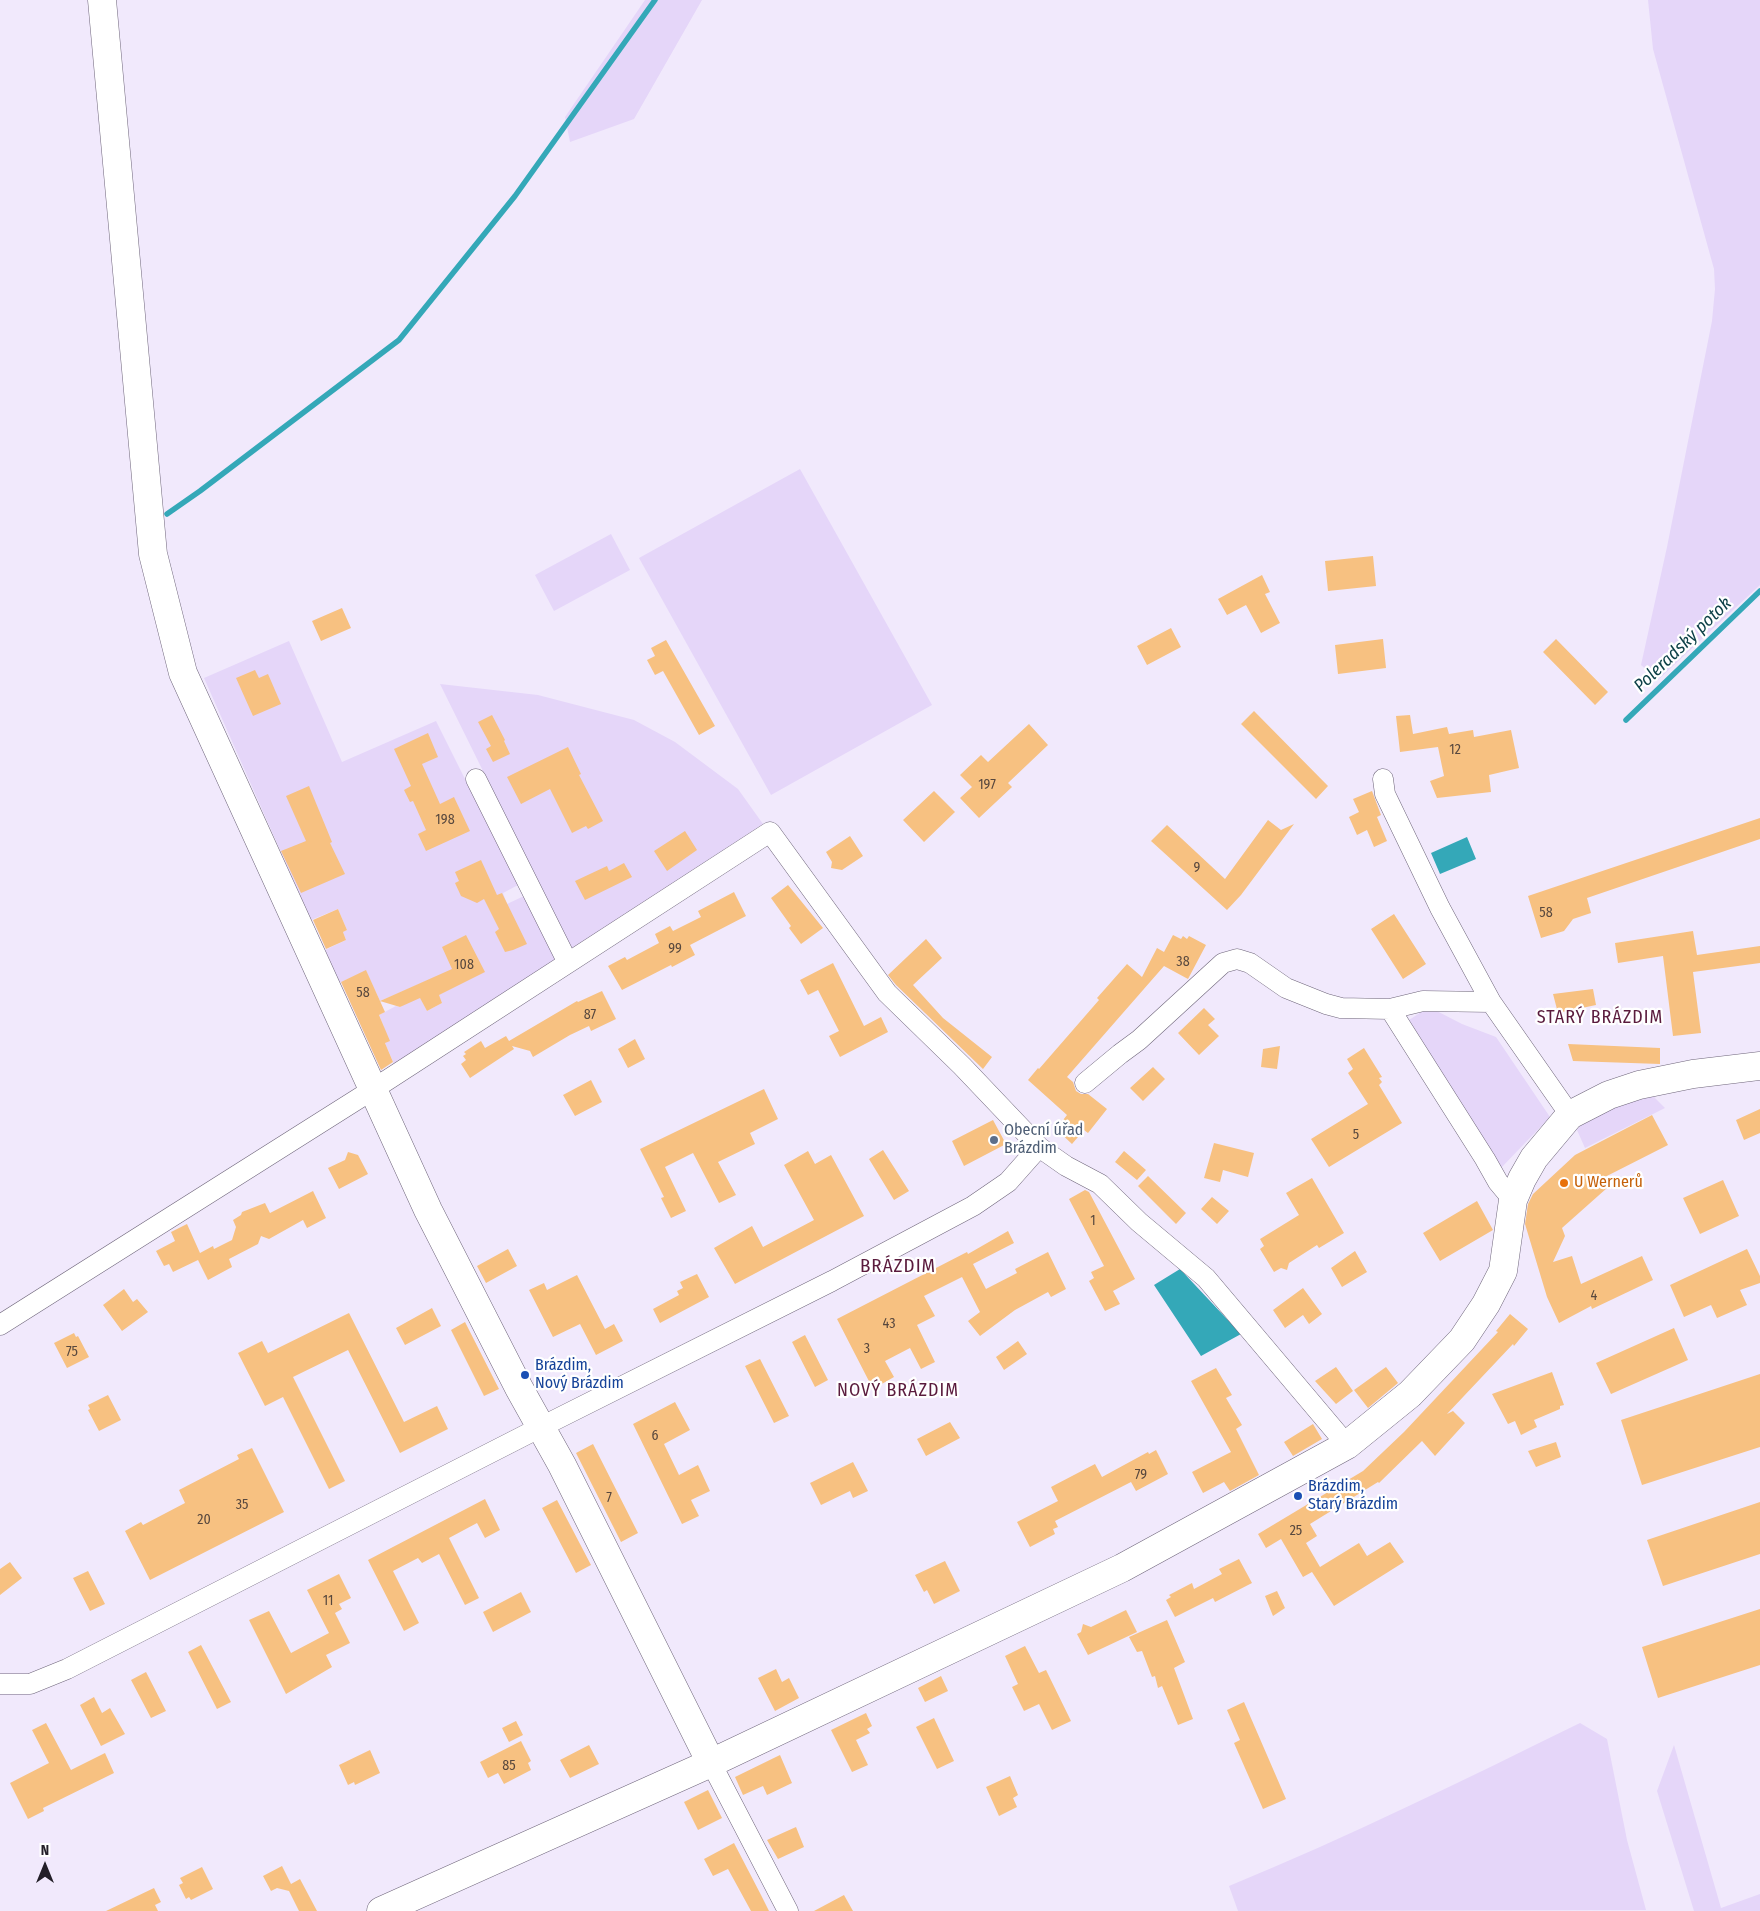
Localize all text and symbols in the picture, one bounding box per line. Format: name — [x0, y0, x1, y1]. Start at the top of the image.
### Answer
water label: Poleradský potok — [1630, 593, 1736, 697]
house number: 12 — [1449, 742, 1461, 758]
house number: 197 — [978, 777, 996, 793]
house number: 198 — [435, 812, 455, 828]
house number: 9 — [1194, 860, 1200, 876]
house number: 58 — [1539, 905, 1553, 921]
house number: 99 — [668, 941, 682, 957]
house number: 38 — [1176, 954, 1190, 970]
house number: 108 — [454, 957, 474, 973]
house number: 58 — [356, 985, 370, 1001]
house number: 87 — [584, 1007, 596, 1023]
district label: STARÝ BRÁZDIM — [1535, 1007, 1665, 1029]
place label: Obecní úřad Brázdim — [1004, 1121, 1083, 1159]
house number: 5 — [1353, 1127, 1359, 1143]
marker: Obecní úřad Brázdim — [988, 1134, 1000, 1146]
place label: U Wernerů — [1574, 1173, 1643, 1193]
marker: U Wernerů — [1558, 1177, 1570, 1189]
house number: 1 — [1090, 1213, 1096, 1229]
district label: BRÁZDIM — [859, 1256, 937, 1278]
house number: 4 — [1591, 1288, 1597, 1304]
house number: 43 — [883, 1316, 895, 1332]
house number: 3 — [864, 1341, 870, 1357]
house number: 75 — [66, 1344, 78, 1360]
place label: Brázdim, Nový Brázdim — [535, 1356, 624, 1394]
marker: Brázdim, Nový Brázdim — [519, 1369, 531, 1381]
district label: NOVÝ BRÁZDIM — [835, 1380, 961, 1402]
house number: 6 — [652, 1428, 658, 1444]
house number: 79 — [1135, 1467, 1147, 1483]
place label: Brázdim, Starý Brázdim — [1308, 1477, 1398, 1515]
house number: 7 — [606, 1490, 612, 1506]
marker: Brázdim, Starý Brázdim — [1292, 1490, 1304, 1502]
house number: 35 — [236, 1497, 248, 1513]
house number: 20 — [197, 1512, 211, 1528]
house number: 25 — [1290, 1523, 1302, 1539]
house number: 11 — [323, 1593, 333, 1609]
house number: 85 — [502, 1758, 516, 1774]
north arrow — [20, 1841, 70, 1891]
text: N — [41, 1842, 49, 1859]

